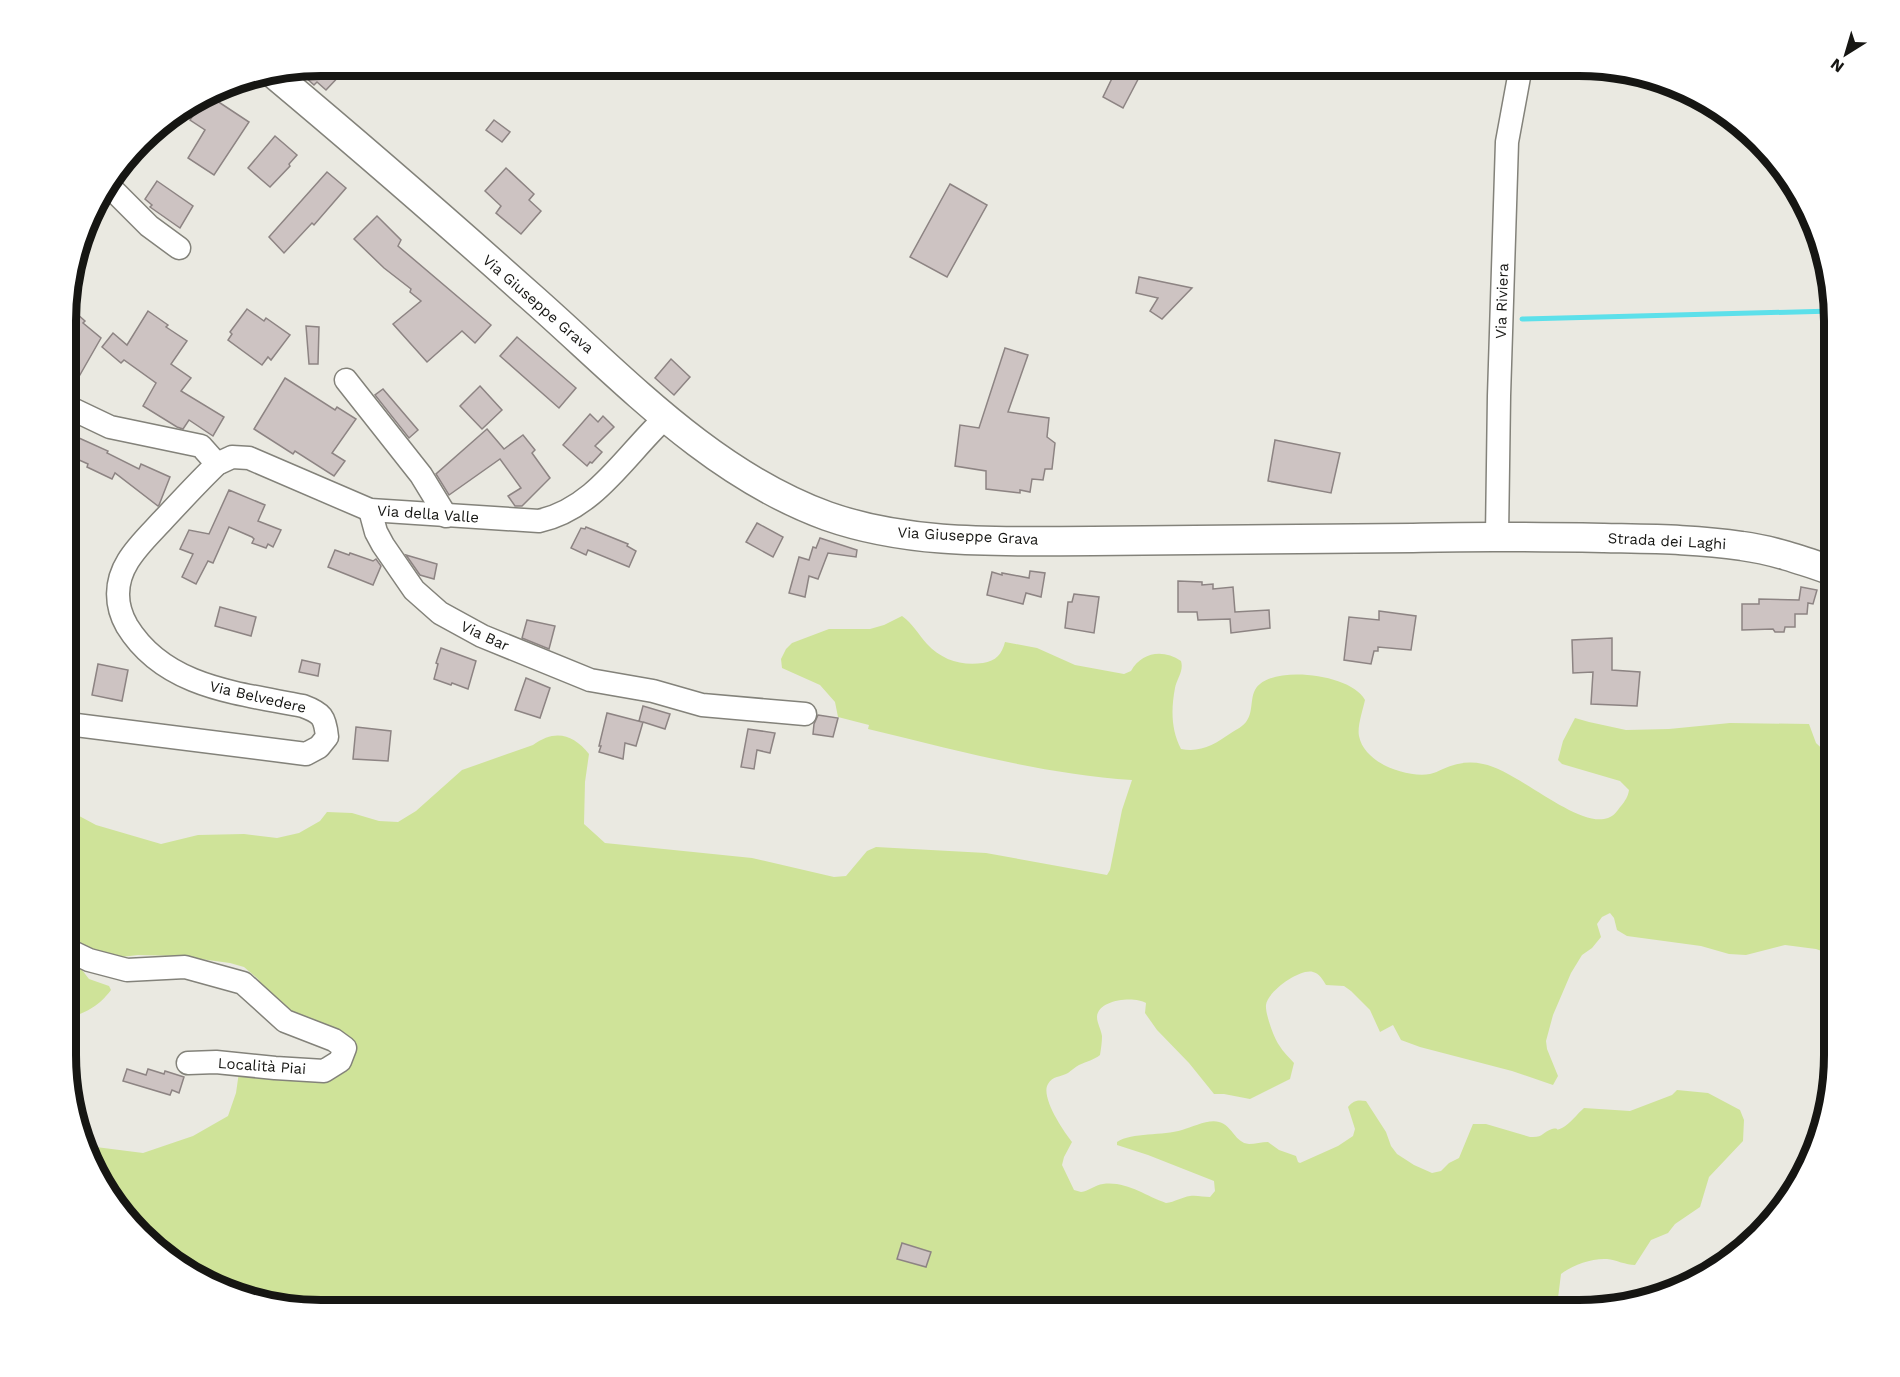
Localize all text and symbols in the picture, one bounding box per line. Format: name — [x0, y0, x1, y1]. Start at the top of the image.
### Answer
north arrow — [1816, 24, 1876, 84]
text: N — [1827, 54, 1848, 77]
street label: Via Giuseppe Grava — [479, 251, 598, 357]
street label: Via Riviera — [1492, 262, 1512, 339]
street label: Via della Valle — [376, 501, 480, 527]
street label: Via Giuseppe Grava — [897, 523, 1040, 549]
street label: Strada dei Laghi — [1607, 529, 1727, 553]
street label: Via Bar — [458, 617, 512, 655]
street label: Via Belvedere — [208, 677, 308, 717]
street label: Località Piai — [217, 1054, 307, 1078]

